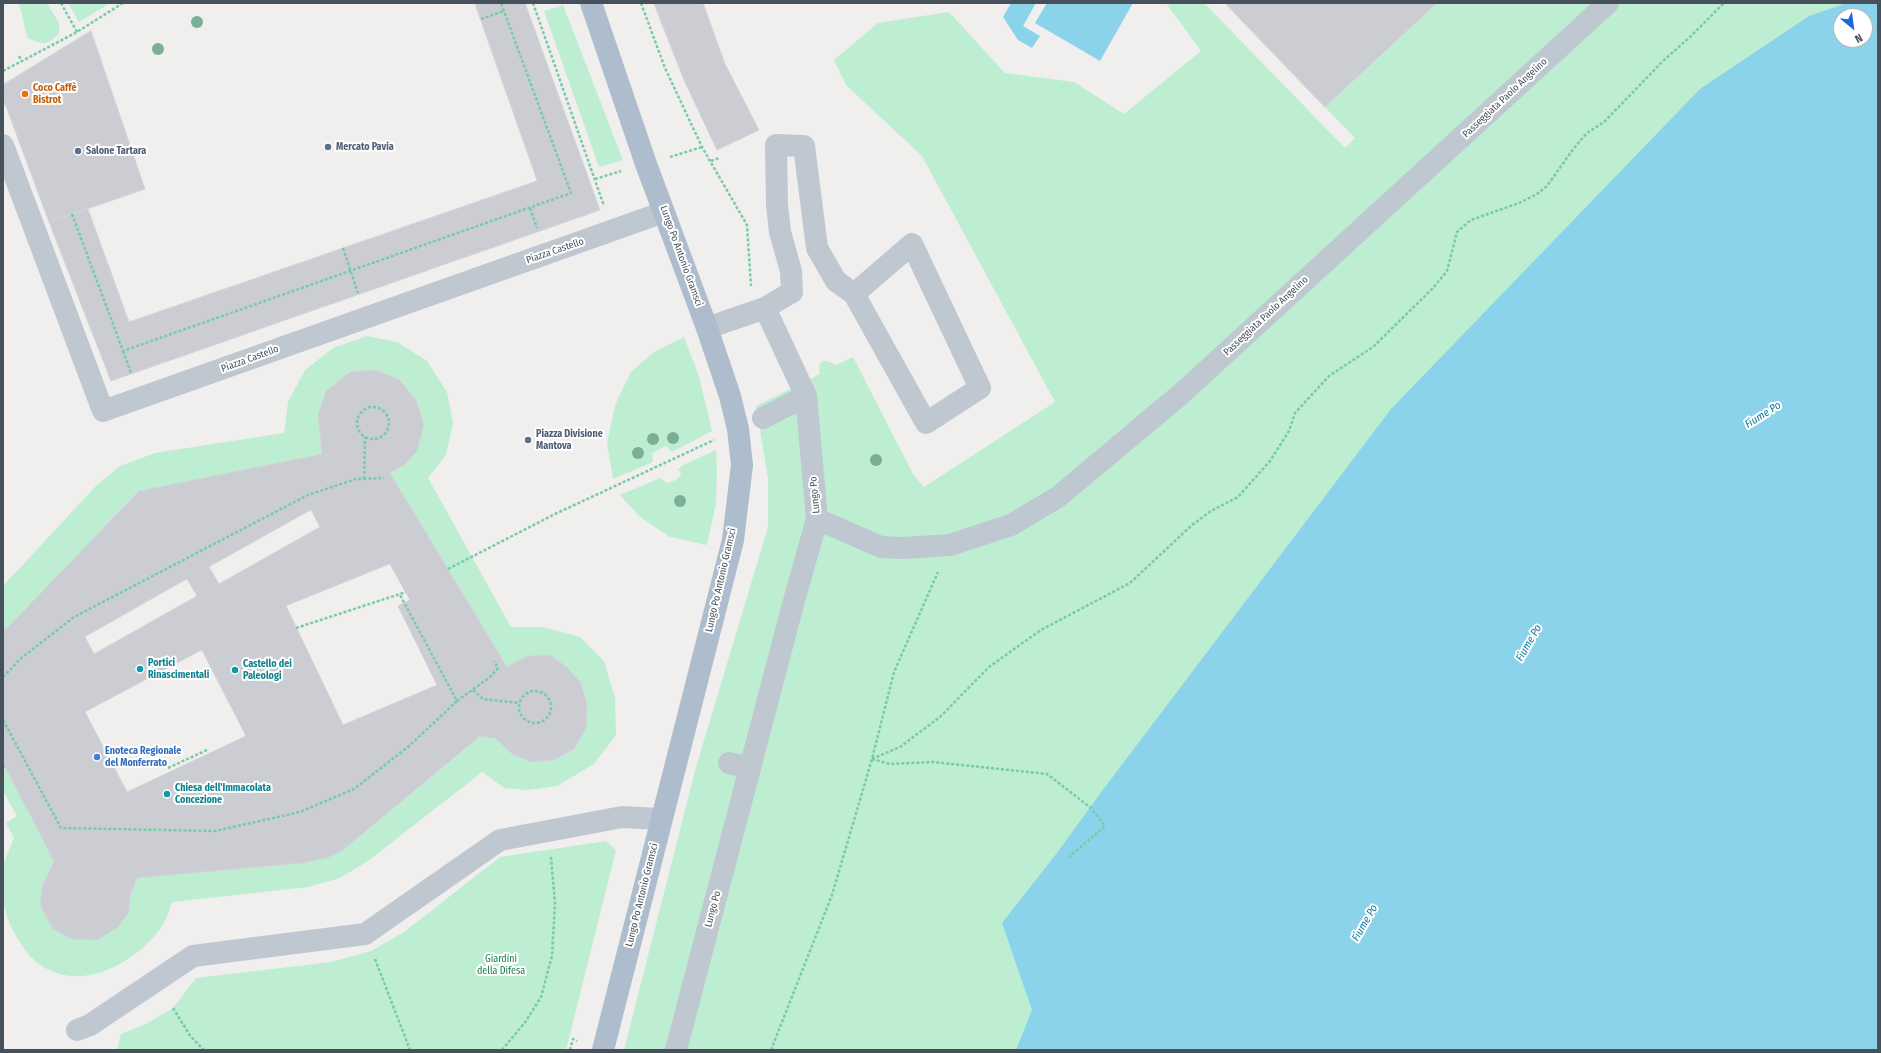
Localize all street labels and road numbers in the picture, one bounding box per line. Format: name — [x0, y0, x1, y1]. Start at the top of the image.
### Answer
street label: Passeggiata Paolo Angelino — [1460, 56, 1550, 140]
street label: Lungo Po Antonio Gramsci — [657, 204, 705, 308]
street label: Piazza Castello — [525, 236, 585, 266]
street label: Passeggiata Paolo Angelino — [1221, 274, 1311, 358]
street label: Piazza Castello — [220, 343, 280, 375]
street label: Lungo Po — [807, 476, 823, 514]
street label: Lungo Po Antonio Gramsci — [703, 527, 739, 633]
street label: Lungo Po Antonio Gramsci — [623, 842, 661, 948]
street label: Lungo Po — [702, 890, 724, 928]

